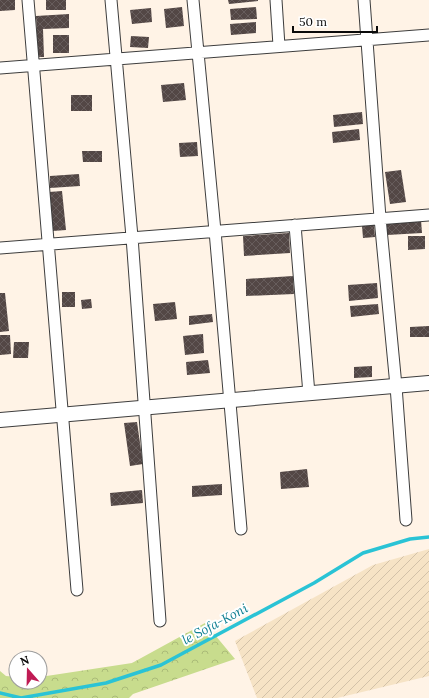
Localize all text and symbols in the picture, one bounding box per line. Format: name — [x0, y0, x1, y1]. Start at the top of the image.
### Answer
scale bar — [293, 8, 377, 34]
text: 50 m — [299, 14, 327, 29]
water label: le Sofa-Koni — [179, 599, 251, 648]
north arrow — [8, 650, 48, 690]
text: N — [18, 652, 31, 669]

